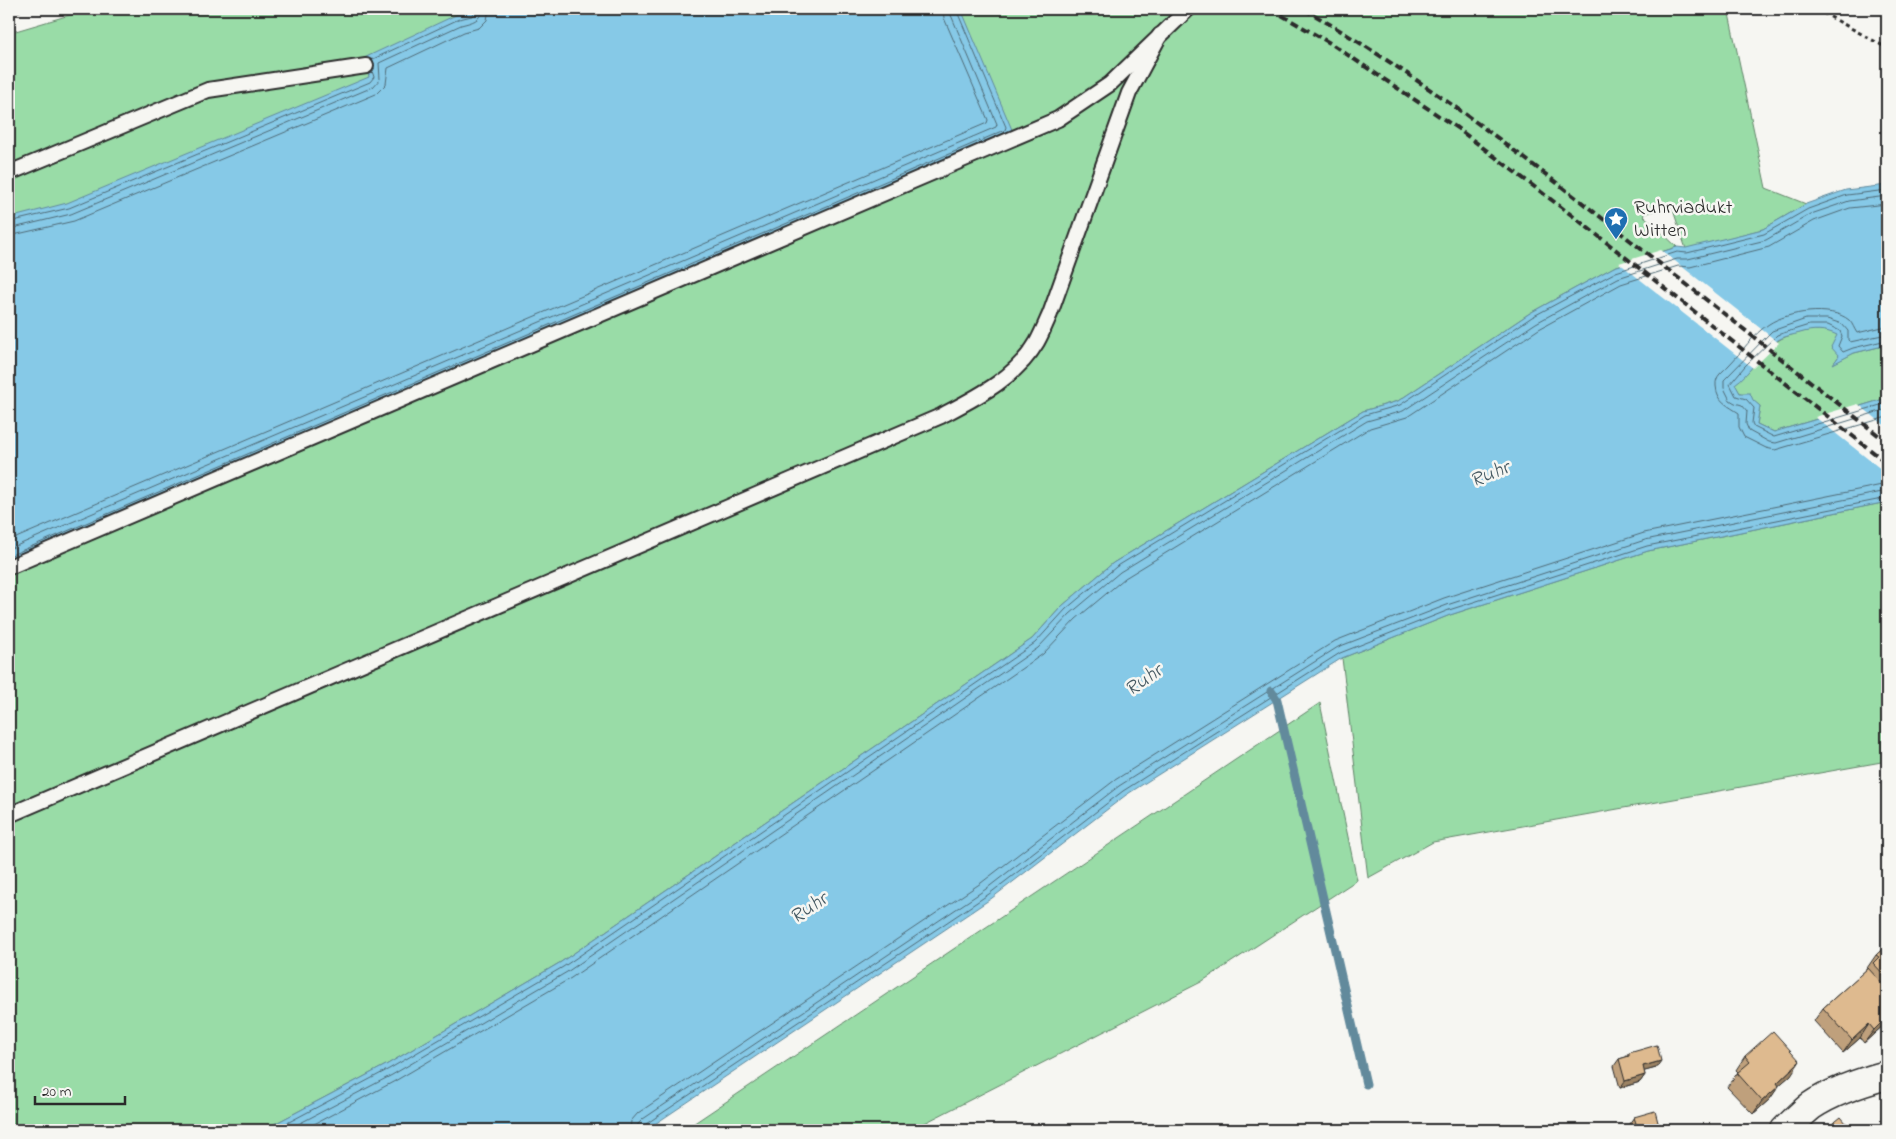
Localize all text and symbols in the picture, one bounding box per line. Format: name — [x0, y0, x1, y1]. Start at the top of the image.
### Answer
place label: Ruhrviadukt Witten — [1634, 194, 1733, 246]
place icon: Ruhrviadukt Witten — [1603, 206, 1629, 240]
water label: Ruhr — [1466, 453, 1516, 496]
water label: Ruhr — [1119, 656, 1171, 705]
water label: Ruhr — [784, 884, 836, 933]
scale bar — [35, 1074, 125, 1106]
text: 20 m — [42, 1081, 72, 1103]

